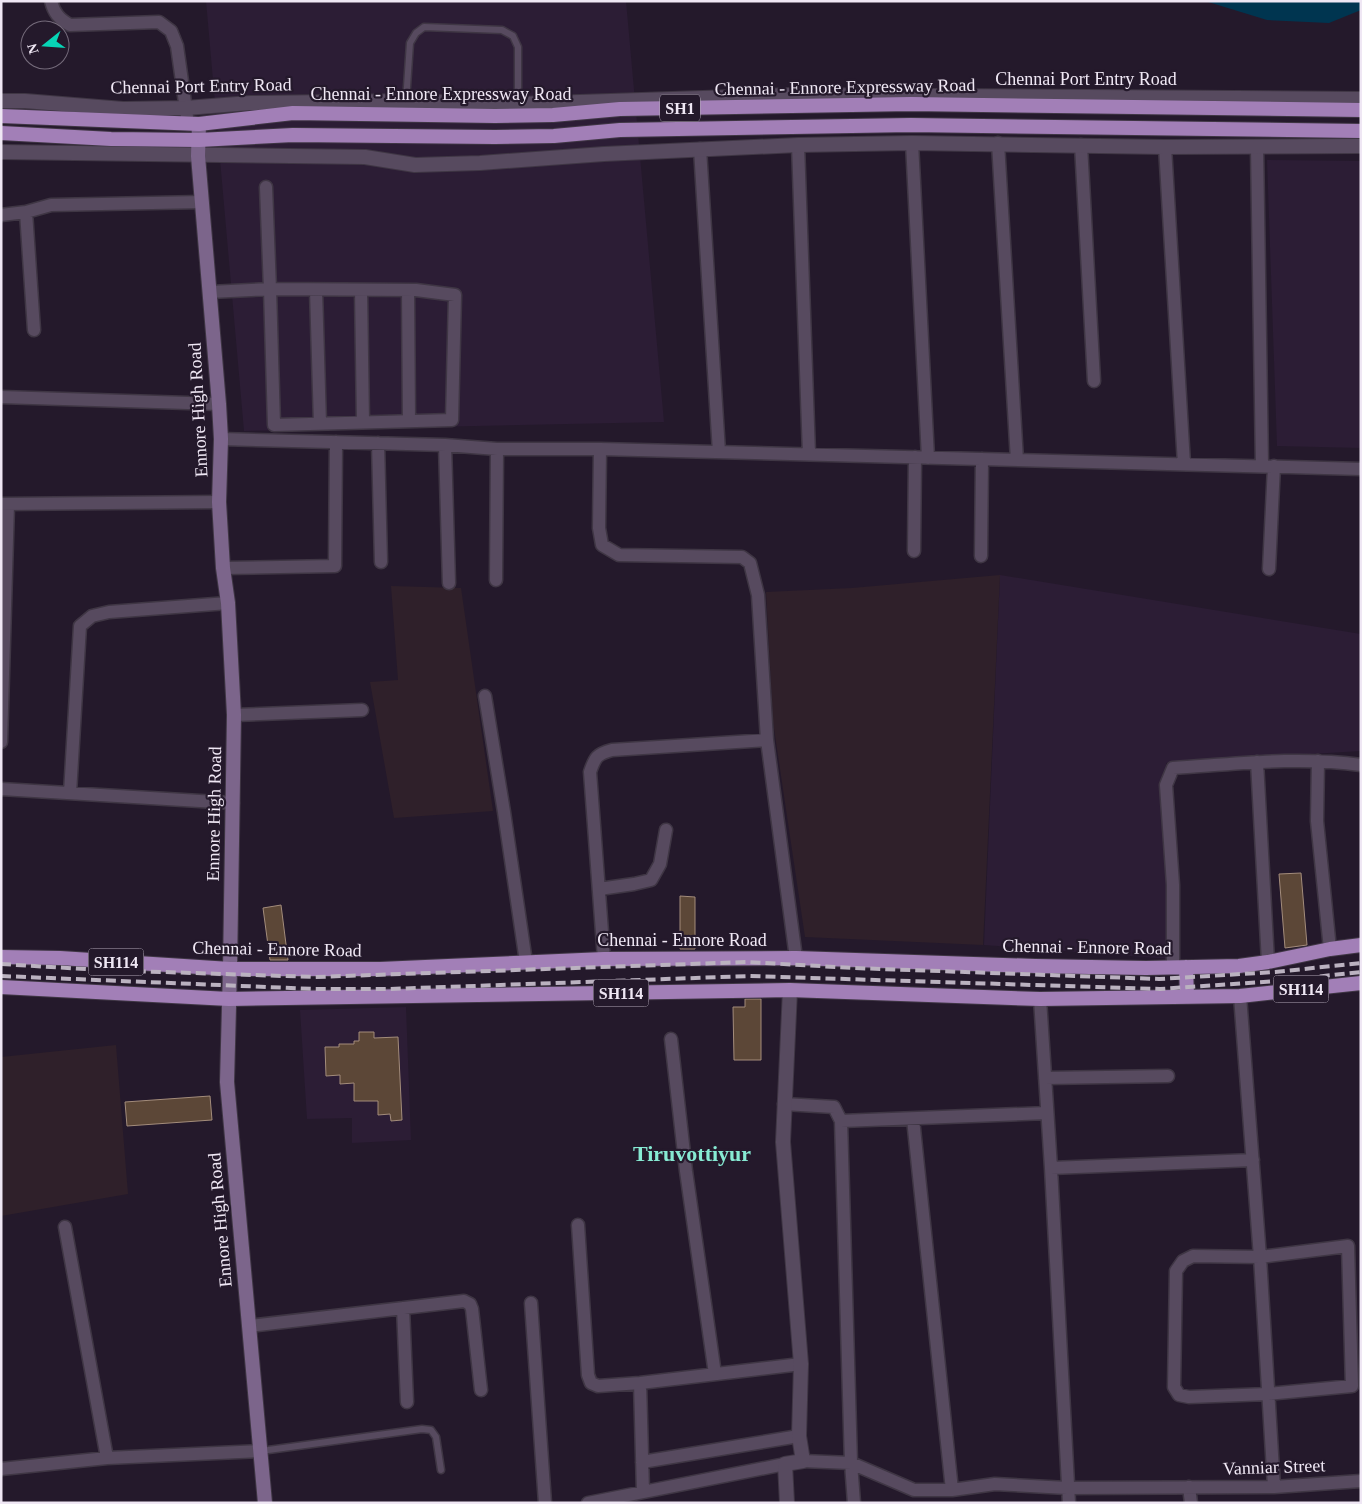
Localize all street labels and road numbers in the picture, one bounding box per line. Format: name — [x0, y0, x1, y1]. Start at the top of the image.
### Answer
street label: Chennai Port Entry Road — [995, 69, 1177, 89]
street label: Chennai Port Entry Road — [110, 74, 292, 98]
street label: Chennai - Ennore Expressway Road — [714, 75, 976, 99]
street label: Chennai - Ennore Expressway Road — [311, 84, 571, 104]
road number: SH1 — [660, 95, 700, 122]
street label: Ennore High Road — [184, 342, 212, 478]
street label: Ennore High Road — [203, 746, 225, 882]
street label: Chennai - Ennore Road — [597, 930, 767, 950]
street label: Chennai - Ennore Road — [1002, 936, 1172, 958]
street label: Chennai - Ennore Road — [192, 938, 362, 960]
road number: SH114 — [88, 949, 144, 976]
road number: SH114 — [1274, 976, 1328, 1002]
road number: SH114 — [594, 980, 648, 1006]
street label: Ennore High Road — [204, 1152, 236, 1288]
street label: Vanniar Street — [1222, 1455, 1326, 1479]

